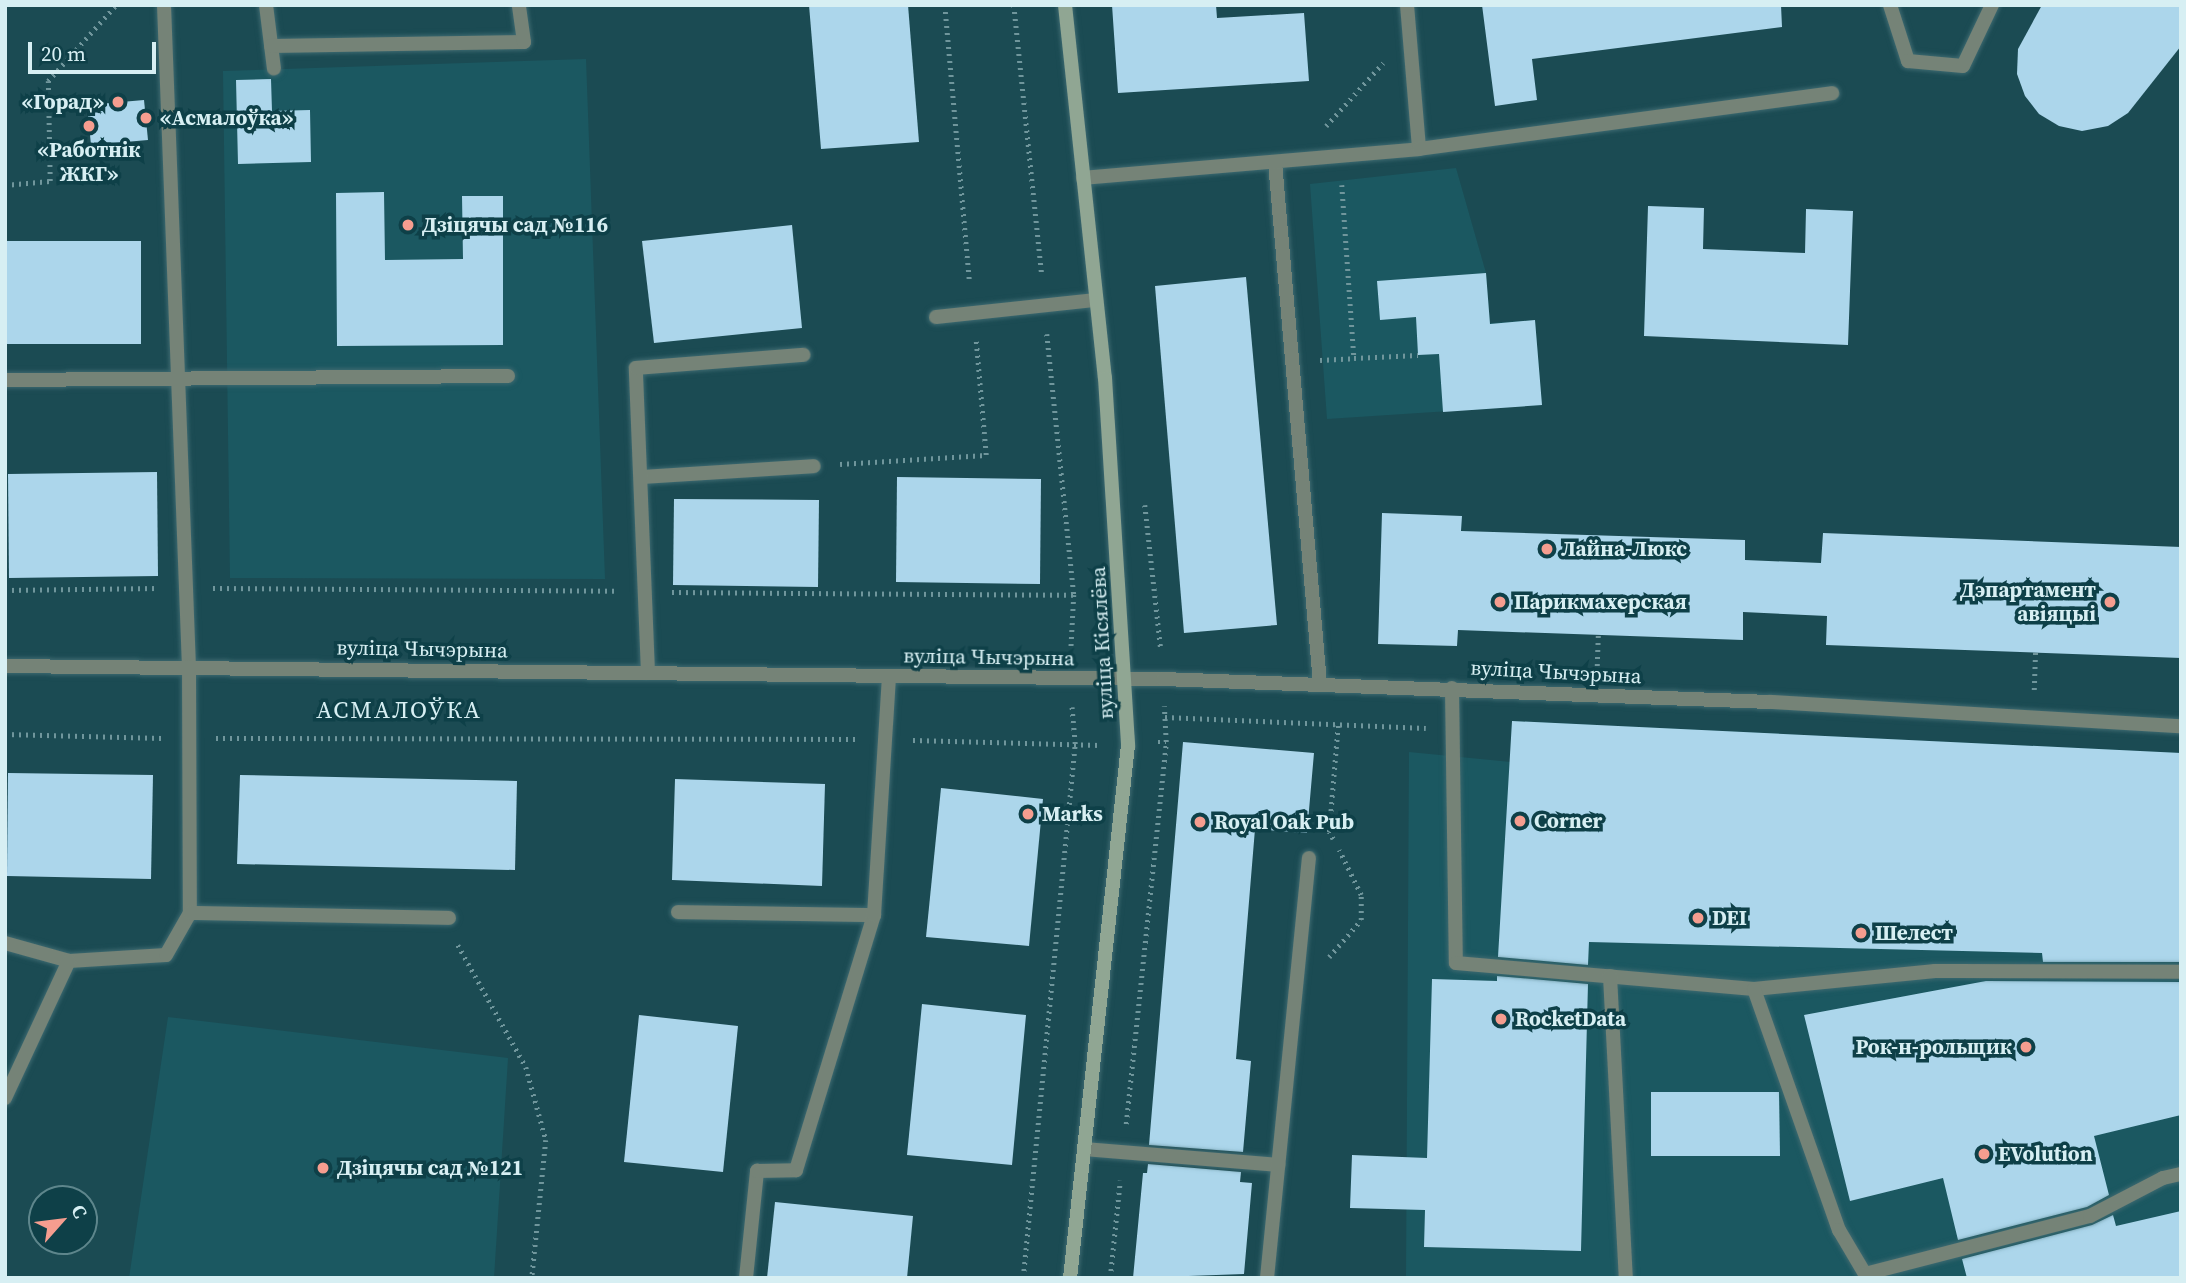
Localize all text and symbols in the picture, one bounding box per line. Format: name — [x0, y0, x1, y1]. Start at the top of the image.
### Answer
scale bar — [32, 28, 159, 72]
text: 20 m — [41, 39, 86, 68]
place label: «Горад» — [22, 89, 104, 115]
marker: «Горад» — [110, 94, 126, 110]
place label: «Асмалоўка» — [160, 105, 293, 131]
marker: «Асмалоўка» — [138, 110, 154, 126]
marker: «Работнік ЖКГ» — [81, 118, 97, 134]
place label: «Работнік ЖКГ» — [37, 137, 141, 187]
place label: Дзіцячы сад №116 — [422, 212, 608, 238]
marker: Дзіцячы сад №116 — [400, 217, 416, 233]
place label: Лайна-Люкс — [1561, 536, 1687, 562]
marker: Лайна-Люкс — [1539, 541, 1555, 557]
street label: вуліца Кісялёва — [1085, 566, 1119, 720]
place label: Дэпартамент авіяцыі — [1960, 577, 2096, 627]
place label: Парикмахерская — [1514, 589, 1687, 615]
marker: Парикмахерская — [1492, 594, 1508, 610]
marker: Дэпартамент авіяцыі — [2102, 594, 2118, 610]
street label: вуліца Чычэрына — [336, 635, 508, 663]
street label: вуліца Чычэрына — [903, 643, 1075, 671]
street label: вуліца Чычэрына — [1470, 655, 1642, 689]
district label: АСМАЛОЎКА — [317, 696, 481, 724]
place label: Marks — [1042, 801, 1103, 827]
marker: Marks — [1020, 806, 1036, 822]
place label: Corner — [1534, 808, 1602, 834]
place label: Royal Oak Pub — [1214, 809, 1354, 835]
marker: Corner — [1512, 813, 1528, 829]
marker: Royal Oak Pub — [1192, 814, 1208, 830]
place label: DEI — [1712, 905, 1747, 931]
marker: DEI — [1690, 910, 1706, 926]
place label: Шелест — [1875, 920, 1953, 946]
marker: Шелест — [1853, 925, 1869, 941]
place label: RocketData — [1515, 1006, 1626, 1032]
marker: RocketData — [1493, 1011, 1509, 1027]
place label: Рок-н-рольщик — [1855, 1034, 2012, 1060]
marker: Рок-н-рольщик — [2018, 1039, 2034, 1055]
place label: EVolution — [1998, 1141, 2093, 1167]
marker: EVolution — [1976, 1146, 1992, 1162]
place label: Дзіцячы сад №121 — [337, 1155, 523, 1181]
marker: Дзіцячы сад №121 — [315, 1160, 331, 1176]
north arrow — [28, 1185, 98, 1255]
text: С — [66, 1200, 94, 1222]

